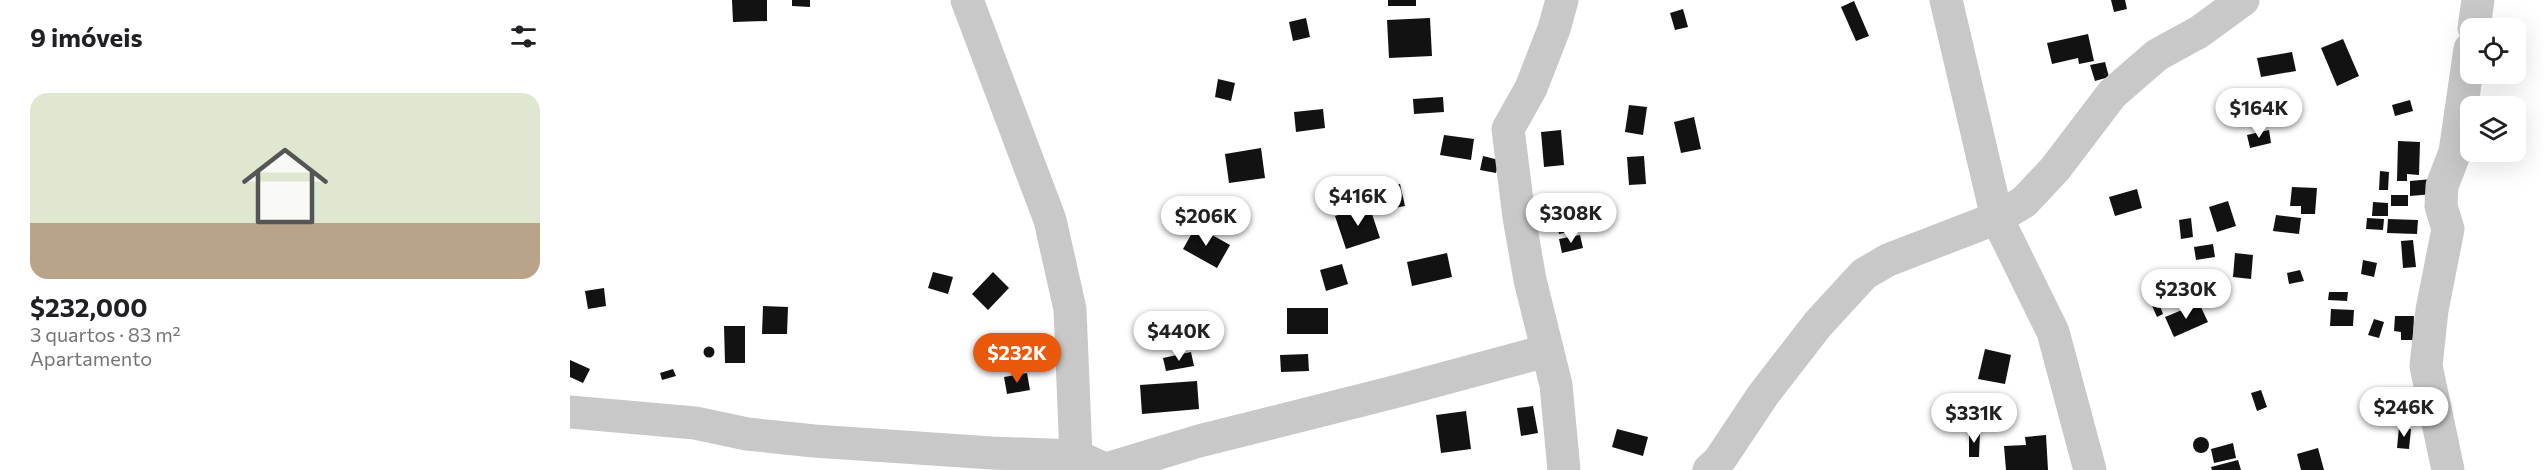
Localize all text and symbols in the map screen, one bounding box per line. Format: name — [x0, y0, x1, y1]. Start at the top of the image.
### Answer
map controls — [2460, 18, 2526, 162]
button: locate — [2460, 18, 2526, 84]
icon: filters — [507, 20, 540, 53]
text: 9 imóveis — [30, 21, 143, 52]
pin: $164K — [2217, 88, 2301, 139]
text: $164K — [2229, 95, 2289, 119]
button: layers — [2460, 96, 2526, 162]
icon: home — [231, 132, 339, 240]
pin: $416K — [1316, 176, 1400, 227]
text: $416K — [1329, 183, 1387, 207]
pin: $308K — [1529, 193, 1613, 244]
pin: $206K — [1164, 196, 1248, 247]
text: $308K — [1540, 200, 1602, 224]
text: $206K — [1175, 203, 1237, 227]
pin: $230K — [2144, 269, 2228, 320]
text: $230K — [2155, 276, 2217, 300]
text: $232,000 — [30, 291, 147, 322]
pin: $440K — [1137, 311, 1221, 362]
text: $440K — [1147, 318, 1211, 342]
text: 3 quartos · 83 m² — [30, 322, 181, 346]
pin: $232K — [975, 333, 1059, 384]
text: $232K — [987, 340, 1047, 364]
text: Apartamento — [30, 346, 152, 370]
pin: $246K — [2362, 387, 2446, 438]
pin: $331K — [1932, 393, 2016, 444]
text: $246K — [2373, 394, 2435, 418]
text: $331K — [1945, 400, 2003, 424]

